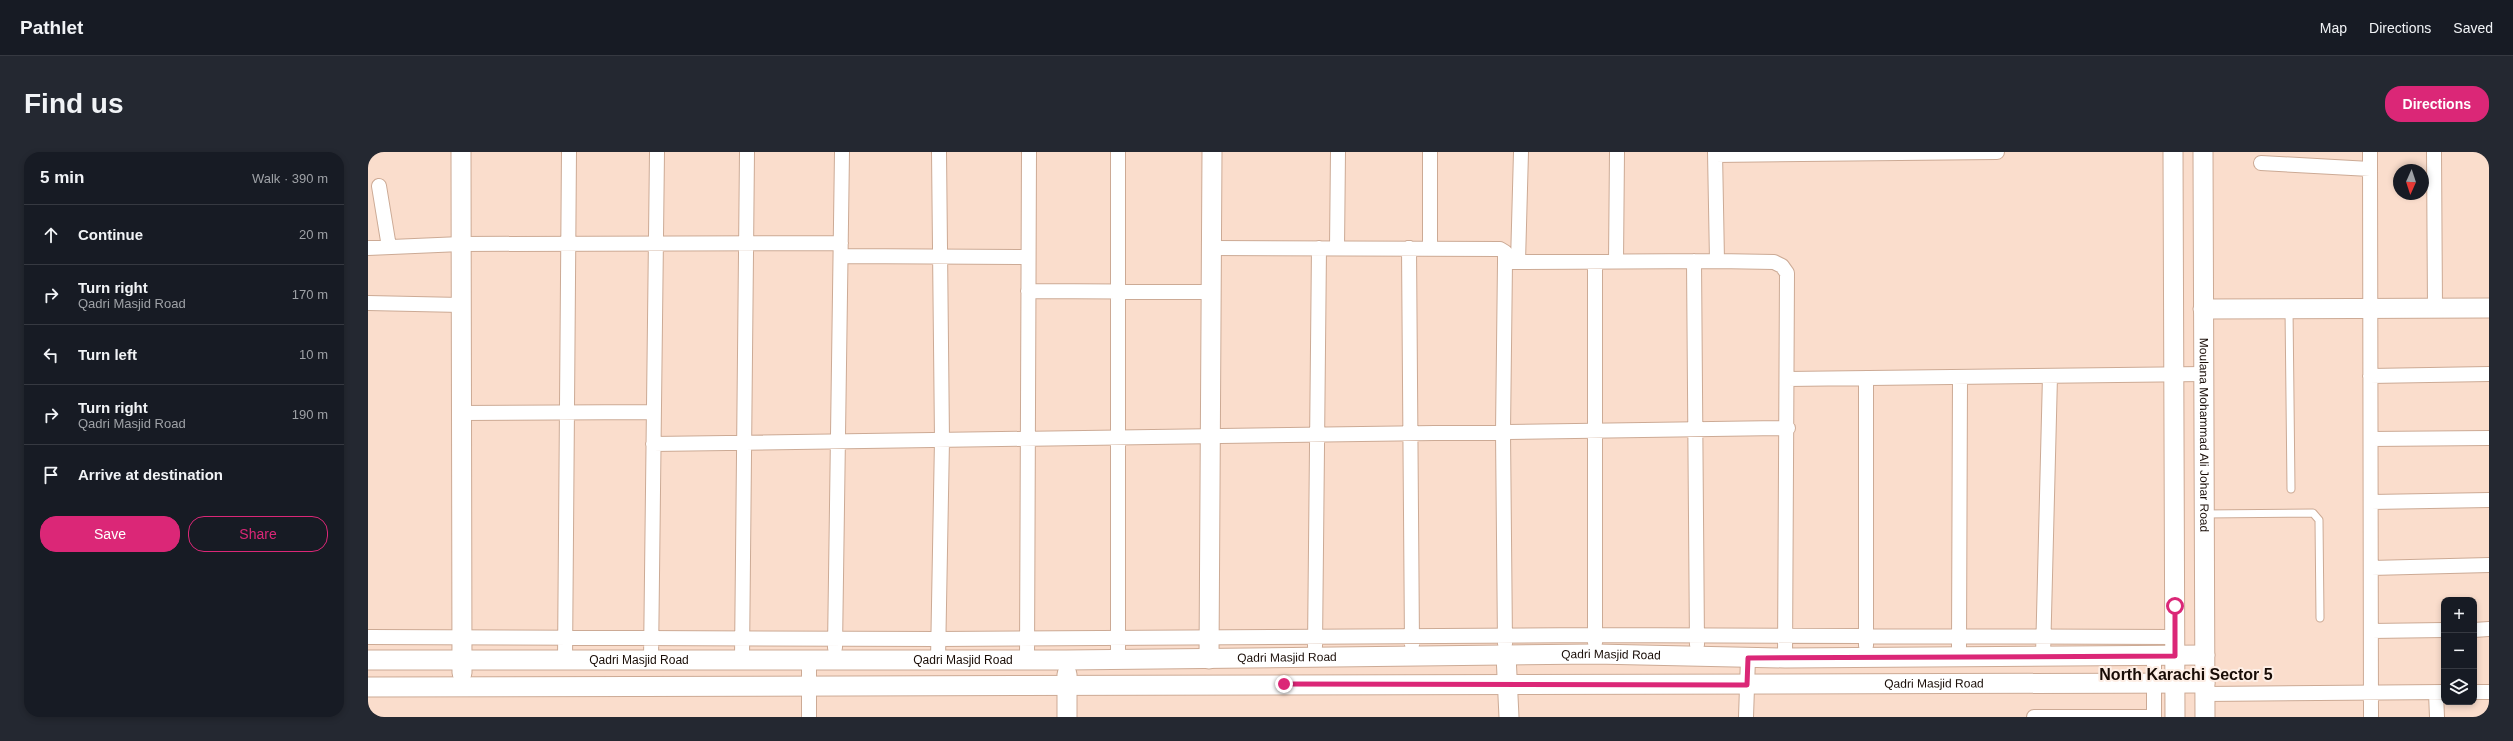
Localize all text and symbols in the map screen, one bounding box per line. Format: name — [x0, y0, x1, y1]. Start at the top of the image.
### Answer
text: Pathlet — [20, 17, 83, 38]
text: Map — [2320, 20, 2347, 36]
text: Directions — [2369, 20, 2431, 36]
text: Saved — [2453, 20, 2493, 36]
button: Directions — [2385, 86, 2489, 122]
text: Find us — [24, 88, 124, 119]
north arrow — [2393, 164, 2429, 200]
text: 5 min — [40, 168, 84, 187]
text: Walk · 390 m — [252, 171, 328, 186]
icon: ahead — [40, 224, 62, 246]
text: Continue — [78, 226, 143, 243]
text: 20 m — [299, 227, 328, 242]
text: Turn right — [78, 279, 148, 296]
icon: right — [40, 284, 62, 306]
text: 170 m — [292, 287, 328, 302]
text: Qadri Masjid Road — [78, 296, 186, 311]
street label: Moulana Mohammad Ali Johar Road — [2197, 338, 2211, 532]
icon: left — [40, 344, 62, 366]
text: Turn left — [78, 346, 137, 363]
text: 10 m — [299, 347, 328, 362]
text: Turn right — [78, 399, 148, 416]
icon: right — [40, 404, 62, 426]
text: 190 m — [292, 407, 328, 422]
text: Qadri Masjid Road — [78, 416, 186, 431]
icon: arrive — [40, 464, 62, 486]
text: Arrive at destination — [78, 466, 223, 483]
button: Save — [40, 516, 180, 552]
button: Share — [188, 516, 328, 552]
route start — [2166, 597, 2184, 615]
map controls — [2441, 597, 2477, 705]
button: + — [2441, 597, 2477, 633]
button: − — [2441, 633, 2477, 669]
street label: Qadri Masjid Road — [1561, 647, 1661, 662]
street label: Qadri Masjid Road — [1237, 650, 1337, 665]
street label: Qadri Masjid Road — [589, 653, 689, 667]
street label: Qadri Masjid Road — [913, 653, 1013, 667]
district label: North Karachi Sector 5 — [2099, 666, 2273, 683]
button: layers — [2441, 669, 2477, 705]
route end — [1275, 675, 1293, 693]
street label: Qadri Masjid Road — [1884, 676, 1984, 691]

